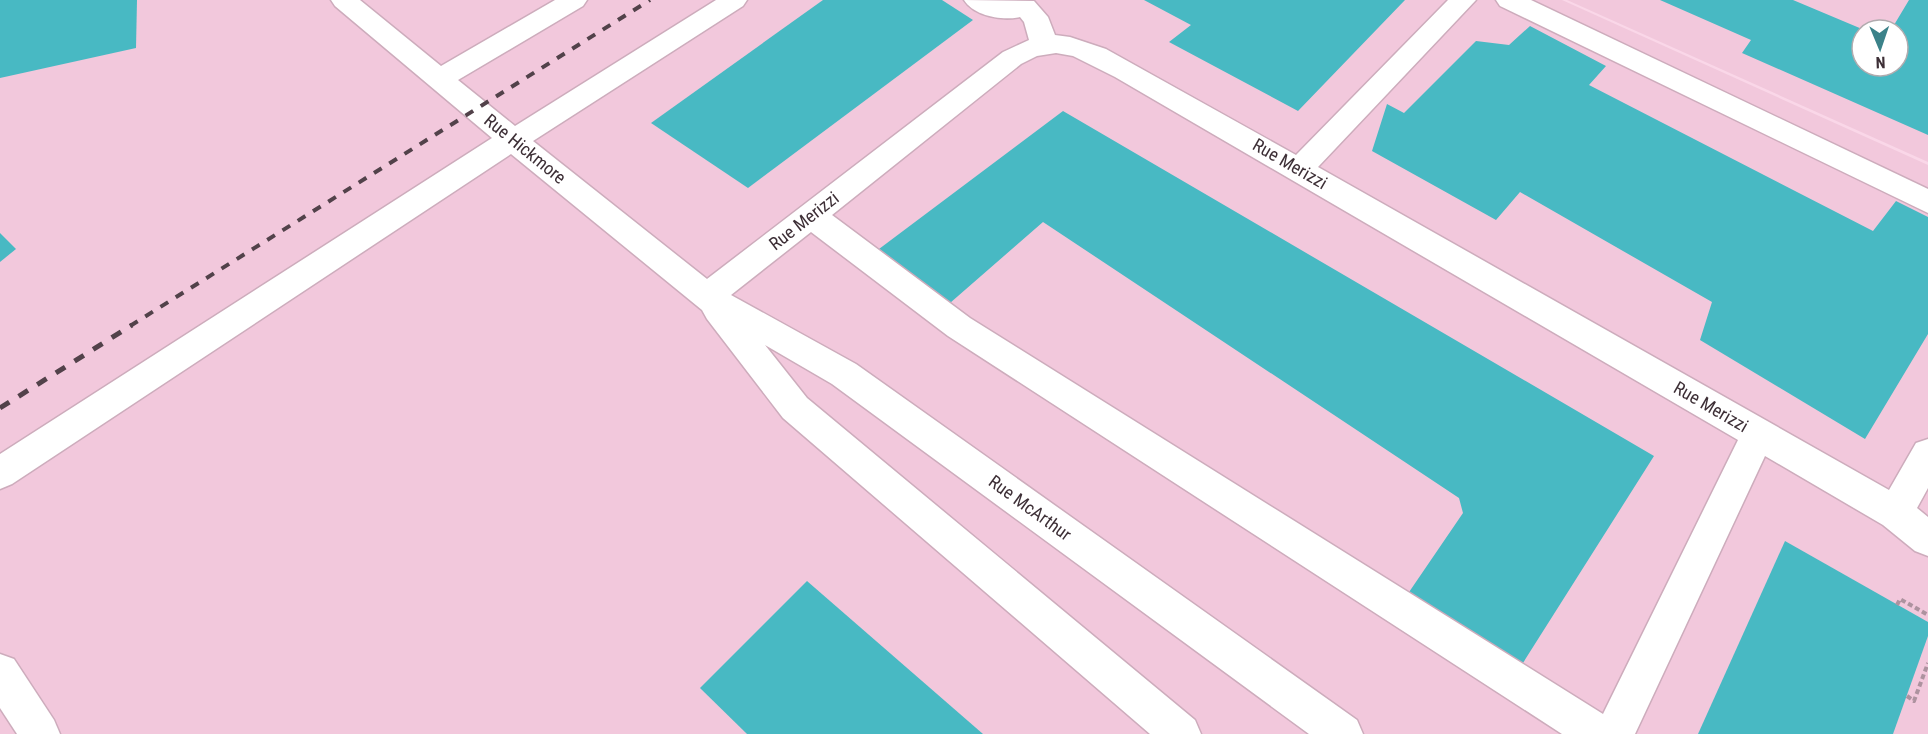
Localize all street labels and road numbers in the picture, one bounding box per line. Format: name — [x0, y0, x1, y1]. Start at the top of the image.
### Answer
street label: Rue Hickmore — [480, 109, 570, 188]
street label: Rue Merizzi — [1249, 134, 1331, 193]
street label: Rue Merizzi — [765, 187, 843, 254]
street label: Rue Merizzi — [1670, 377, 1752, 436]
street label: Rue McArthur — [985, 471, 1076, 545]

